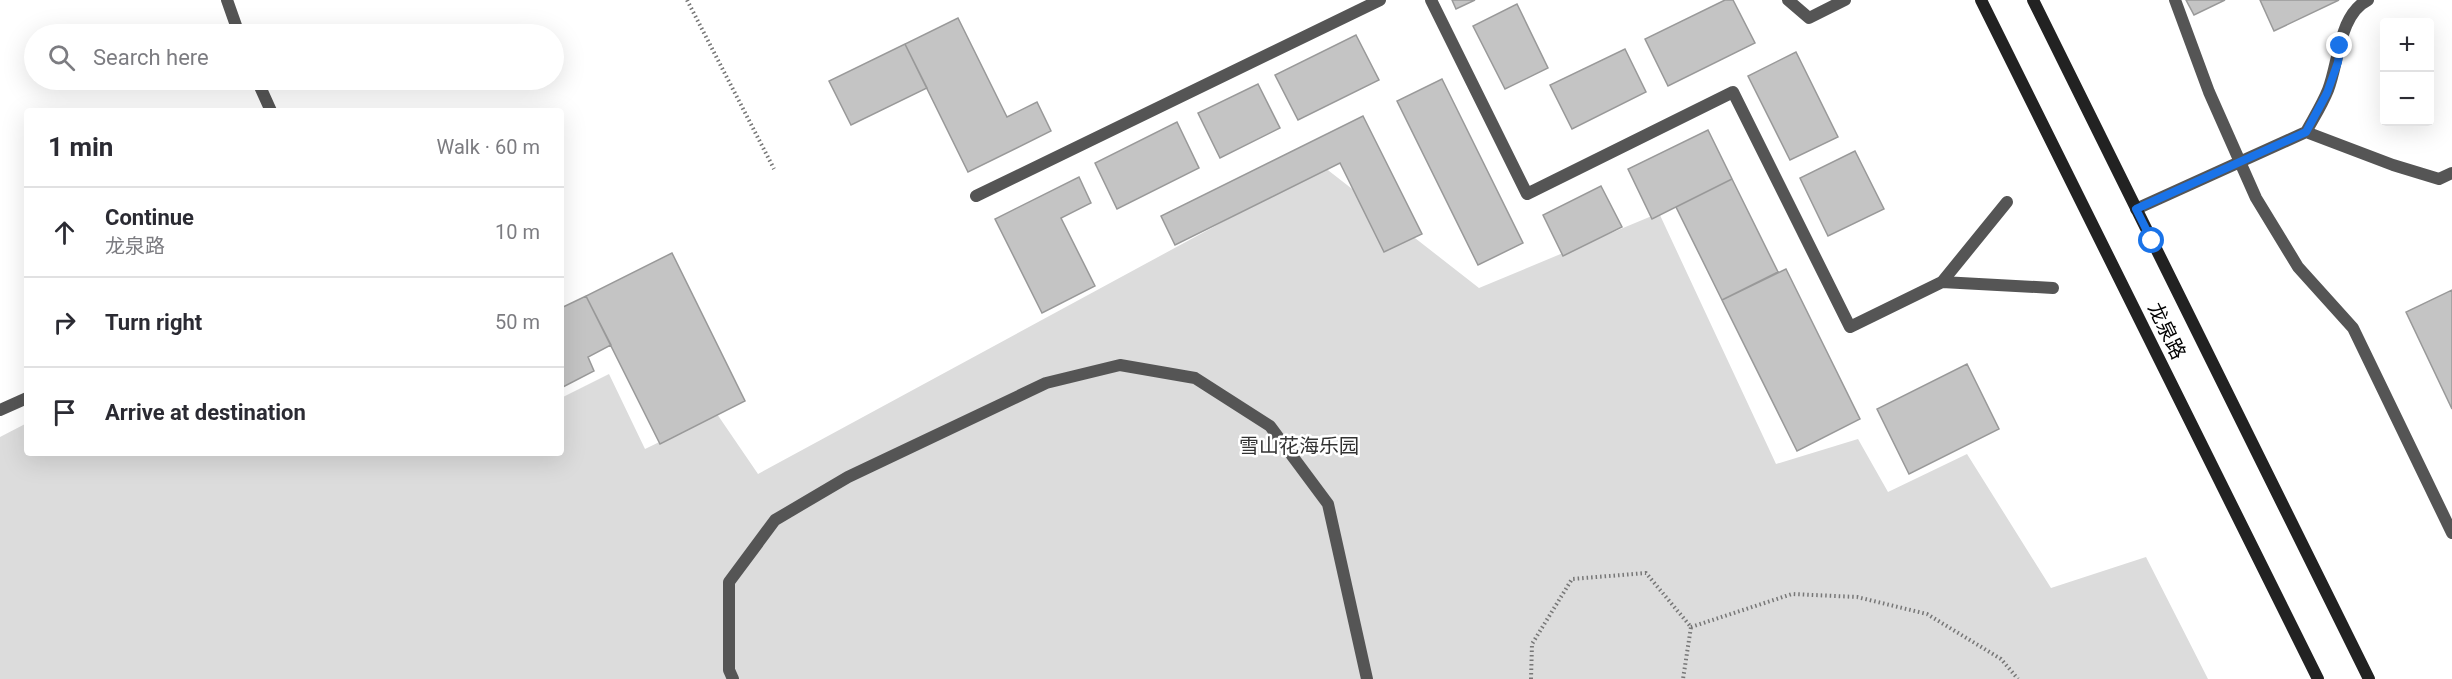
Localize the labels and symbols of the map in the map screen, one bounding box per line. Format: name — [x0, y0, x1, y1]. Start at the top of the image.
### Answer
route end — [2326, 32, 2352, 58]
route start — [2138, 227, 2164, 253]
street label: 龙泉路 — [2143, 299, 2191, 363]
park label: 雪山花海乐园 — [1239, 434, 1359, 458]

